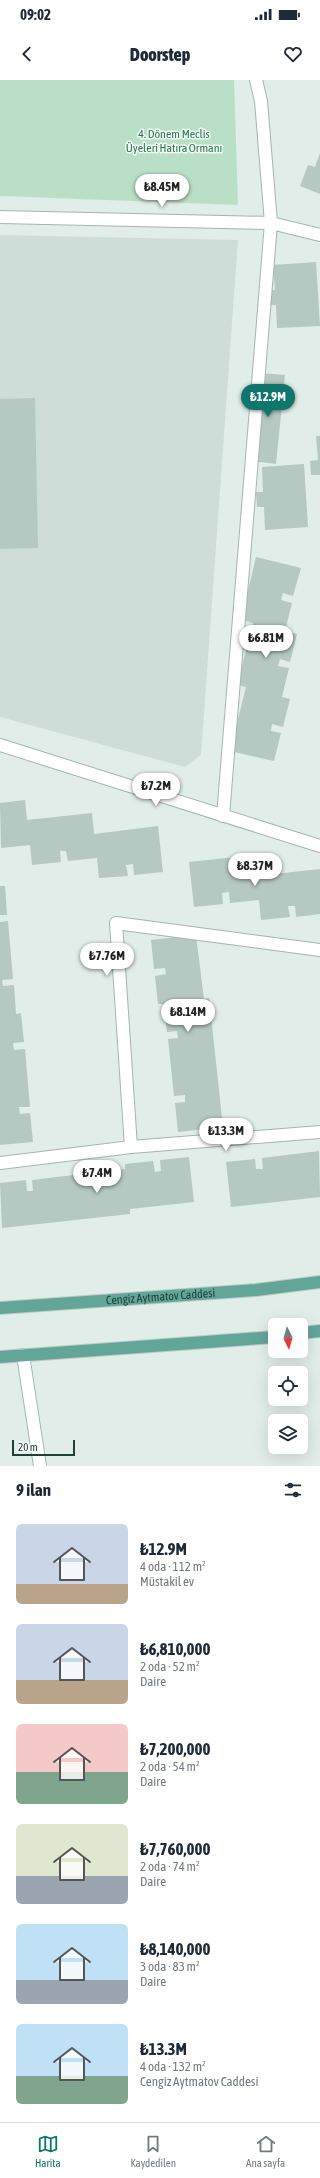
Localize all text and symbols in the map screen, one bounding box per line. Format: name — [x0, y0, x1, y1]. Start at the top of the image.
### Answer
text: 09:02 — [20, 6, 51, 23]
icon: back — [16, 43, 38, 65]
icon: heart — [282, 43, 304, 65]
text: Doorstep — [130, 44, 190, 65]
park label: 4. Dönem Meclis Üyeleri Hatıra Ormanı — [126, 127, 222, 155]
pin: ₺8.45M — [129, 174, 195, 208]
text: ₺8.45M — [144, 179, 180, 194]
pin: ₺12.9M — [235, 384, 301, 418]
text: ₺12.9M — [250, 389, 286, 404]
pin: ₺6.81M — [233, 625, 299, 659]
text: ₺6.81M — [248, 630, 284, 645]
pin: ₺7.2M — [128, 773, 184, 807]
text: ₺7.2M — [141, 778, 171, 793]
pin: ₺8.37M — [222, 853, 288, 887]
text: ₺8.37M — [237, 858, 273, 873]
pin: ₺7.76M — [74, 943, 140, 977]
text: ₺7.76M — [89, 948, 125, 963]
pin: ₺8.14M — [155, 999, 221, 1033]
text: ₺8.14M — [170, 1004, 206, 1019]
pin: ₺13.3M — [193, 1118, 259, 1152]
text: ₺13.3M — [208, 1123, 244, 1138]
pin: ₺7.4M — [69, 1160, 125, 1194]
text: ₺7.4M — [82, 1165, 112, 1180]
street label: Cengiz Aytmatov Caddesi — [105, 1286, 216, 1308]
north arrow — [268, 1318, 308, 1358]
map controls — [268, 1318, 308, 1454]
button: locate — [268, 1366, 308, 1406]
button: layers — [268, 1414, 308, 1454]
scale bar — [12, 1438, 75, 1457]
text: 20 m — [18, 1441, 38, 1453]
icon: filters — [282, 1479, 304, 1501]
text: 9 ilan — [16, 1480, 51, 1500]
text: ₺12.9M — [140, 1539, 187, 1559]
icon: home — [48, 1540, 96, 1588]
text: 4 oda · 112 m² — [140, 1559, 206, 1574]
text: Müstakil ev — [140, 1574, 194, 1589]
text: ₺6,810,000 — [140, 1639, 210, 1659]
icon: home — [48, 1640, 96, 1688]
text: 2 oda · 52 m² — [140, 1659, 200, 1674]
text: Daire — [140, 1674, 166, 1689]
text: ₺7,200,000 — [140, 1739, 210, 1759]
icon: home — [48, 1740, 96, 1788]
text: 2 oda · 54 m² — [140, 1759, 200, 1774]
text: Daire — [140, 1774, 166, 1789]
text: ₺7,760,000 — [140, 1839, 210, 1859]
icon: home — [48, 1840, 96, 1888]
text: 2 oda · 74 m² — [140, 1859, 200, 1874]
text: Daire — [140, 1874, 166, 1889]
text: ₺8,140,000 — [140, 1939, 210, 1959]
icon: home — [48, 1940, 96, 1988]
text: 3 oda · 83 m² — [140, 1959, 200, 1974]
text: Daire — [140, 1974, 166, 1989]
text: ₺13.3M — [140, 2039, 187, 2059]
icon: home — [48, 2040, 96, 2088]
text: 4 oda · 132 m² — [140, 2059, 206, 2074]
text: Cengiz Aytmatov Caddesi — [140, 2074, 258, 2089]
tab: Harita — [35, 2133, 61, 2169]
tab: Kaydedilen — [130, 2133, 176, 2169]
tab: Ana sayfa — [246, 2133, 285, 2169]

